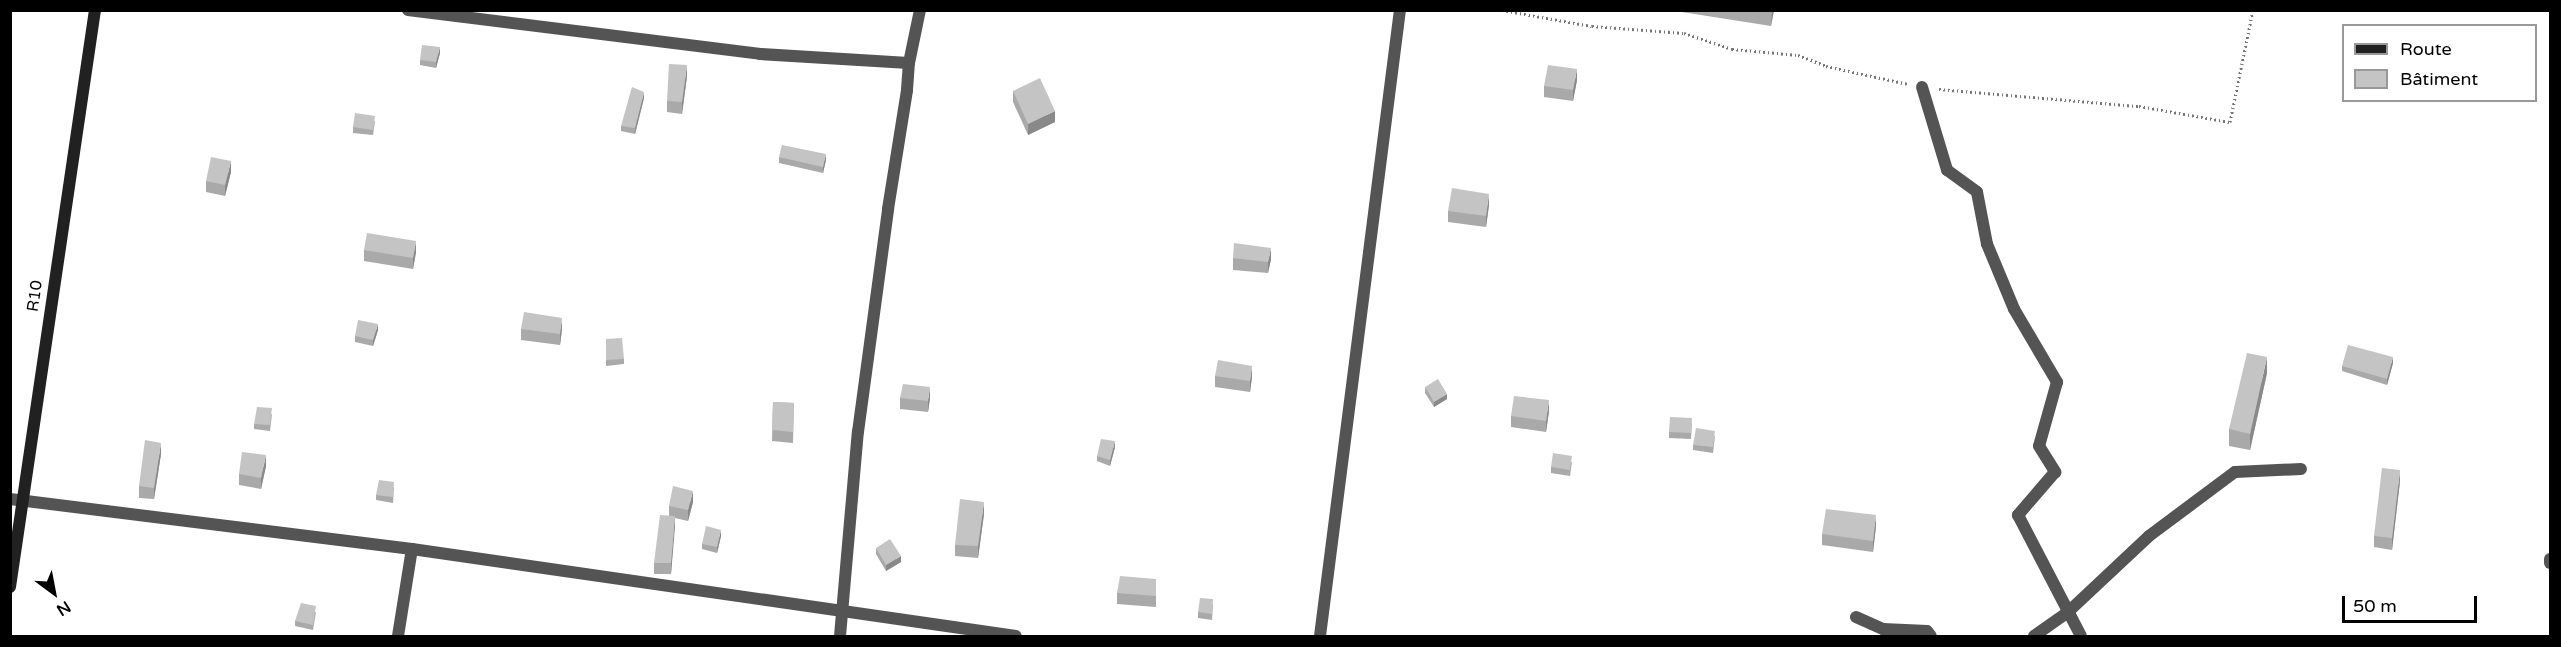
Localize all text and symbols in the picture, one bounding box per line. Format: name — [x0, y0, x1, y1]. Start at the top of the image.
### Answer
legend — [2342, 24, 2537, 102]
text: Route — [2400, 38, 2452, 60]
text: Bâtiment — [2400, 68, 2478, 90]
street label: R10 — [23, 279, 47, 313]
north arrow — [24, 563, 84, 623]
scale bar — [2345, 584, 2480, 622]
text: 50 m — [2353, 595, 2397, 617]
text: N — [53, 596, 74, 620]

